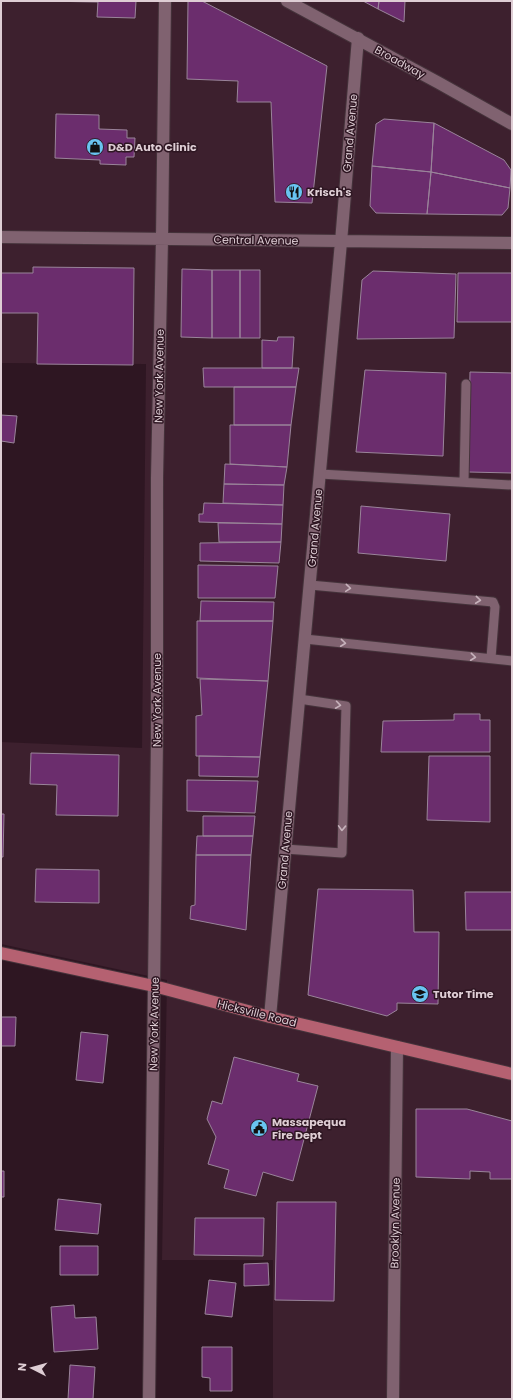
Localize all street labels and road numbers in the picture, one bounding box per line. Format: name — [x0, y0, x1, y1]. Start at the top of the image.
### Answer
street label: Broadway — [372, 42, 429, 83]
street label: Grand Avenue — [339, 93, 361, 173]
street label: Central Avenue — [213, 231, 299, 249]
street label: New York Avenue — [150, 329, 168, 423]
street label: Grand Avenue — [304, 488, 326, 568]
street label: New York Avenue — [149, 653, 165, 747]
street label: Grand Avenue — [274, 810, 296, 890]
street label: New York Avenue — [145, 977, 163, 1071]
street label: Hicksville Road — [216, 995, 298, 1031]
street label: Brooklyn Avenue — [386, 1177, 404, 1269]

